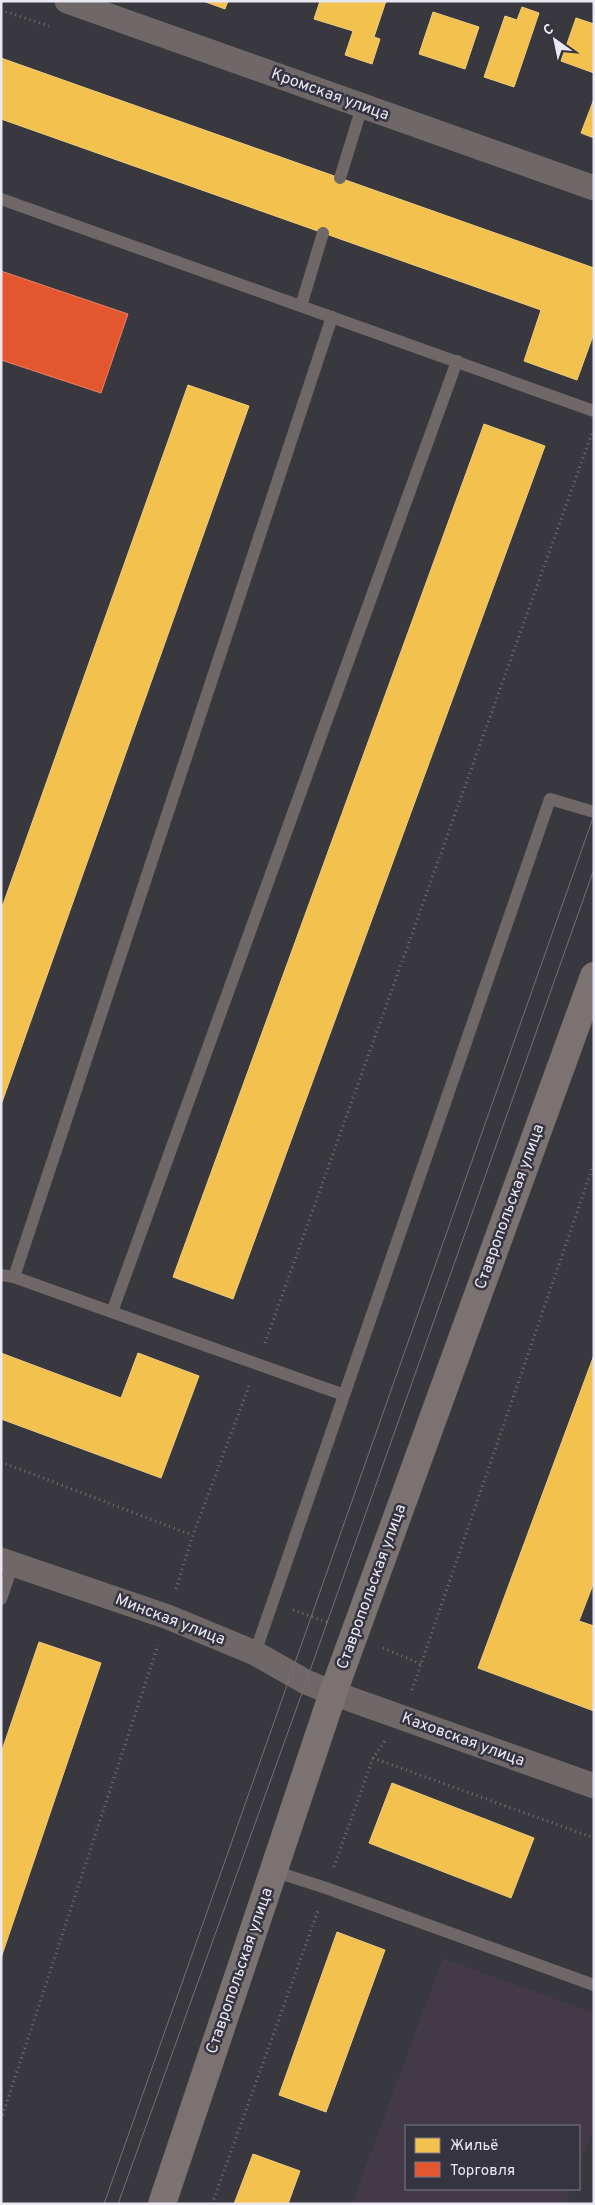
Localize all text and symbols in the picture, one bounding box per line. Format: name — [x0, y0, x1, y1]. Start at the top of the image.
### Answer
north arrow — [530, 15, 580, 65]
text: С — [540, 21, 557, 40]
street label: Кромская улица — [268, 64, 392, 126]
street label: Ставропольская улица — [471, 1122, 549, 1292]
street label: Ставропольская улица — [333, 1502, 411, 1672]
street label: Минская улица — [112, 1590, 228, 1650]
street label: Каховская улица — [399, 1708, 527, 1772]
street label: Ставропольская улица — [202, 1885, 278, 2057]
legend — [405, 2125, 580, 2190]
text: Жильё — [450, 2137, 498, 2156]
text: Торговля — [450, 2162, 515, 2181]

